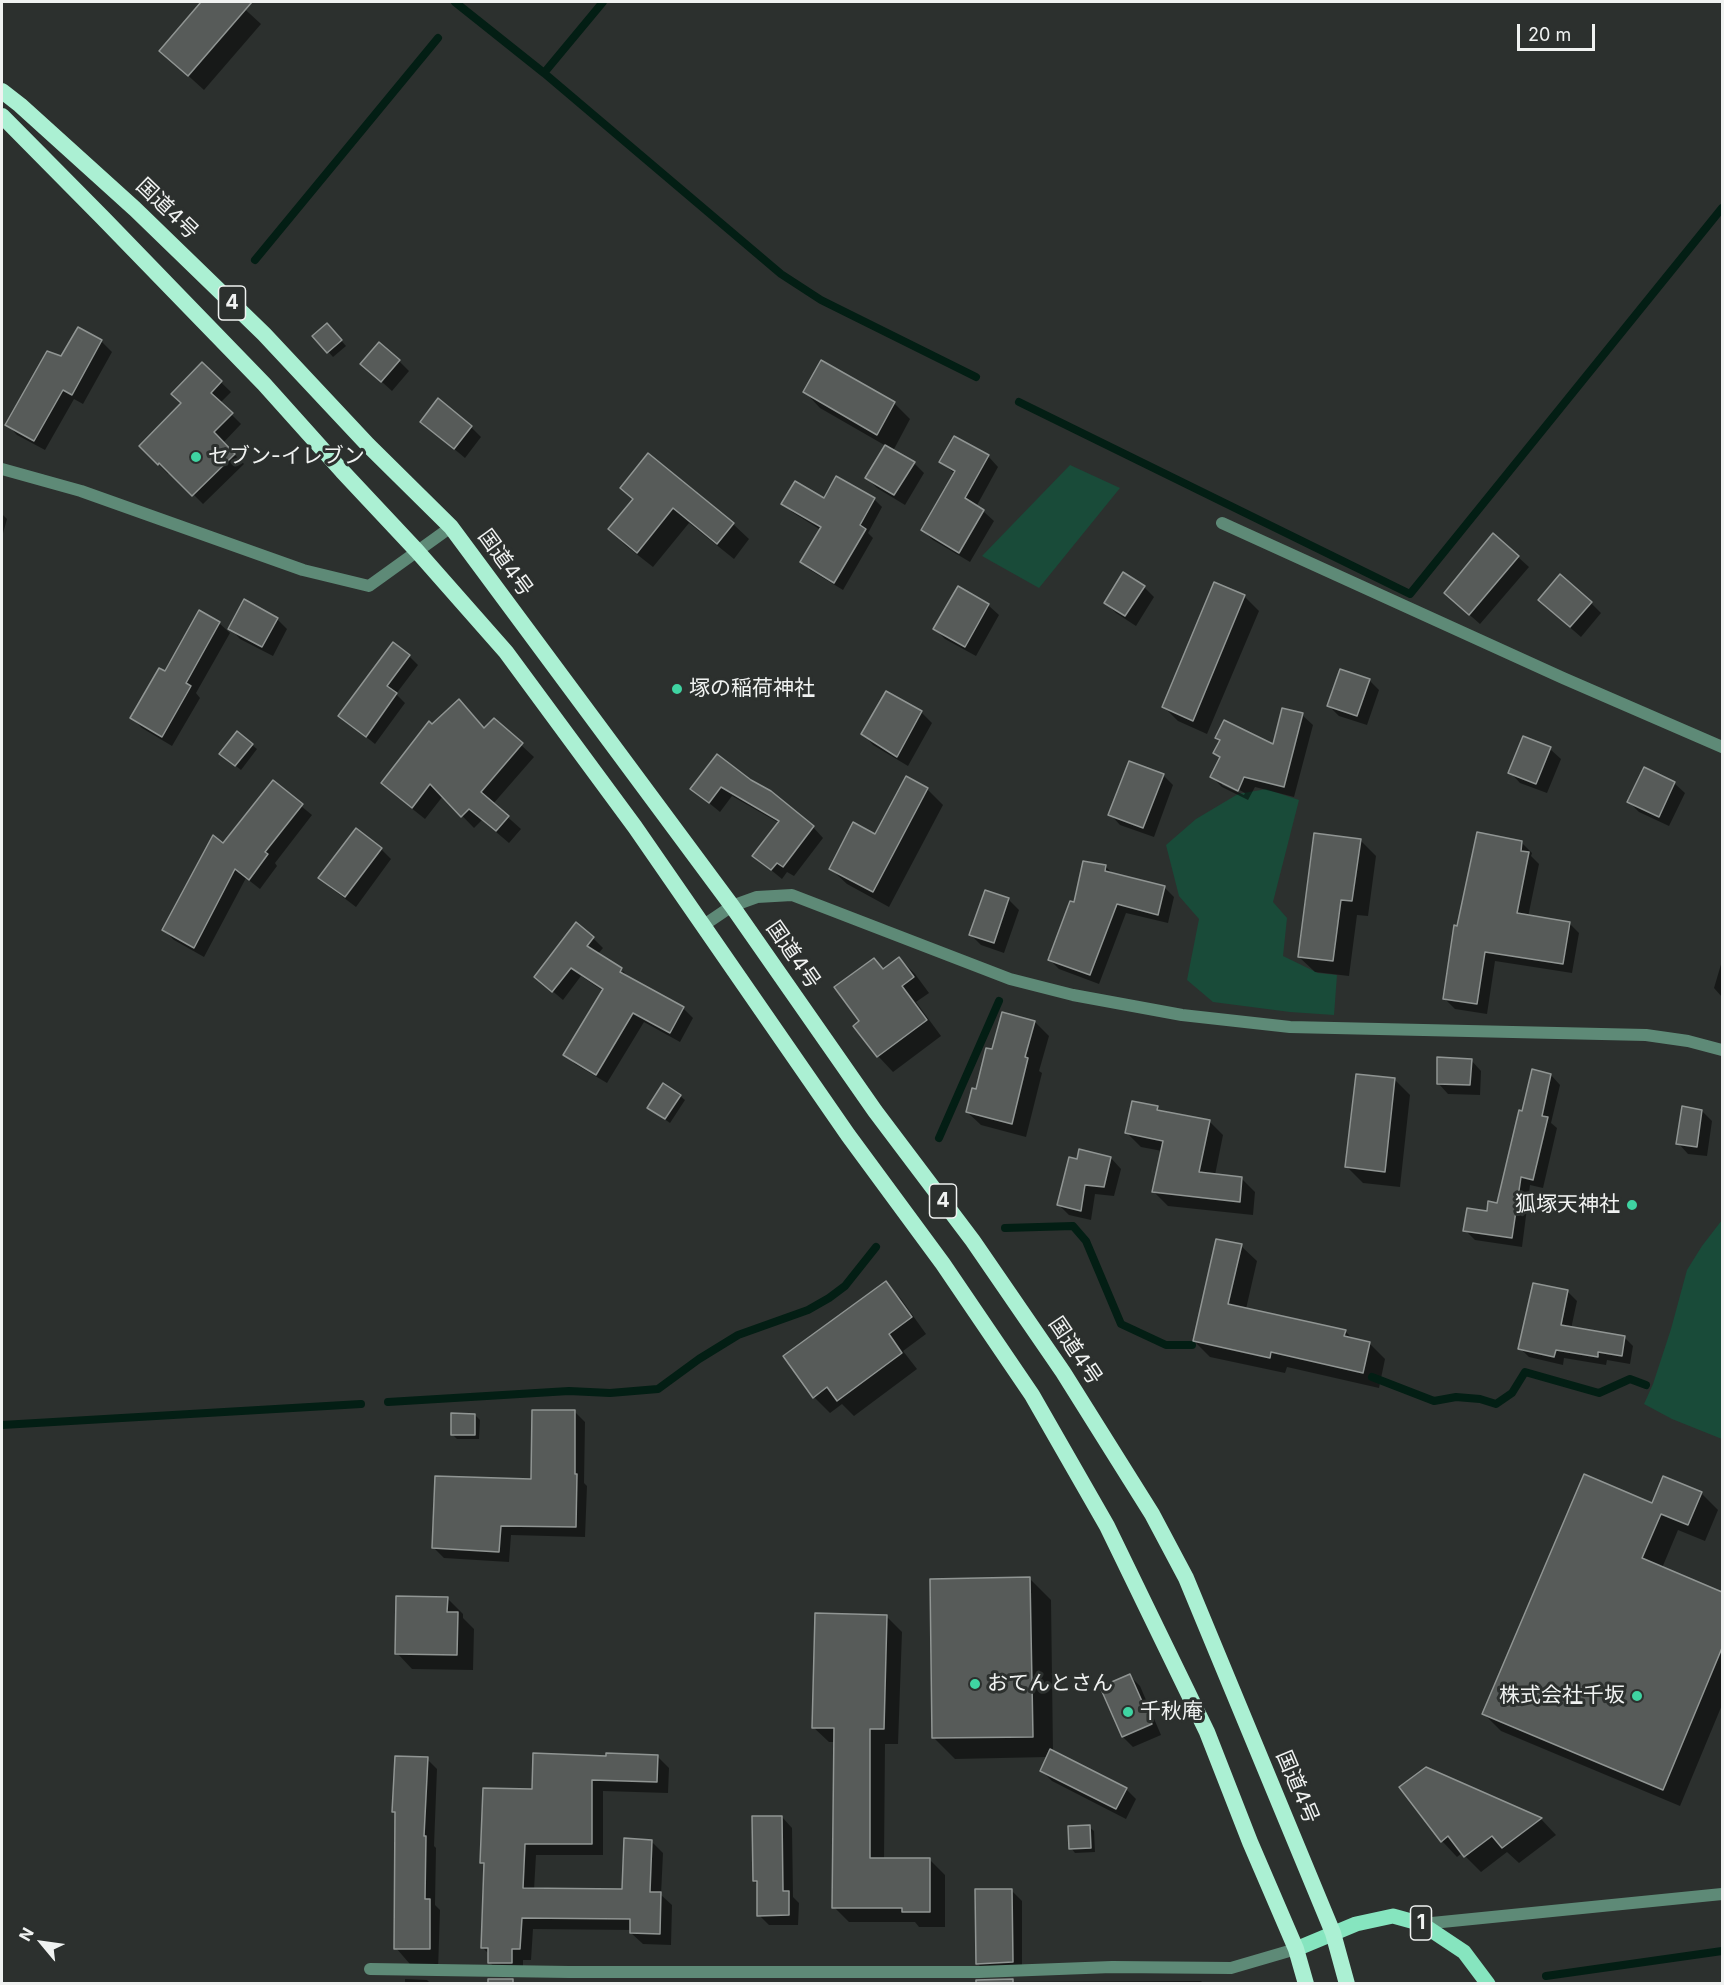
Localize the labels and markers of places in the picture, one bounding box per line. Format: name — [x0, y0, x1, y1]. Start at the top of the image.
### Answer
place label: セブン-イレブン — [208, 444, 365, 470]
marker: セブン-イレブン — [189, 450, 203, 464]
place label: 塚の稲荷神社 — [689, 676, 815, 702]
marker: 塚の稲荷神社 — [670, 682, 684, 696]
place label: 狐塚天神社 — [1515, 1192, 1620, 1218]
marker: 狐塚天神社 — [1625, 1198, 1639, 1212]
place label: おてんとさん — [987, 1671, 1113, 1697]
marker: おてんとさん — [968, 1677, 982, 1691]
place label: 株式会社千坂 — [1499, 1683, 1625, 1709]
marker: 株式会社千坂 — [1630, 1689, 1644, 1703]
place label: 千秋庵 — [1140, 1699, 1203, 1725]
marker: 千秋庵 — [1121, 1705, 1135, 1719]

